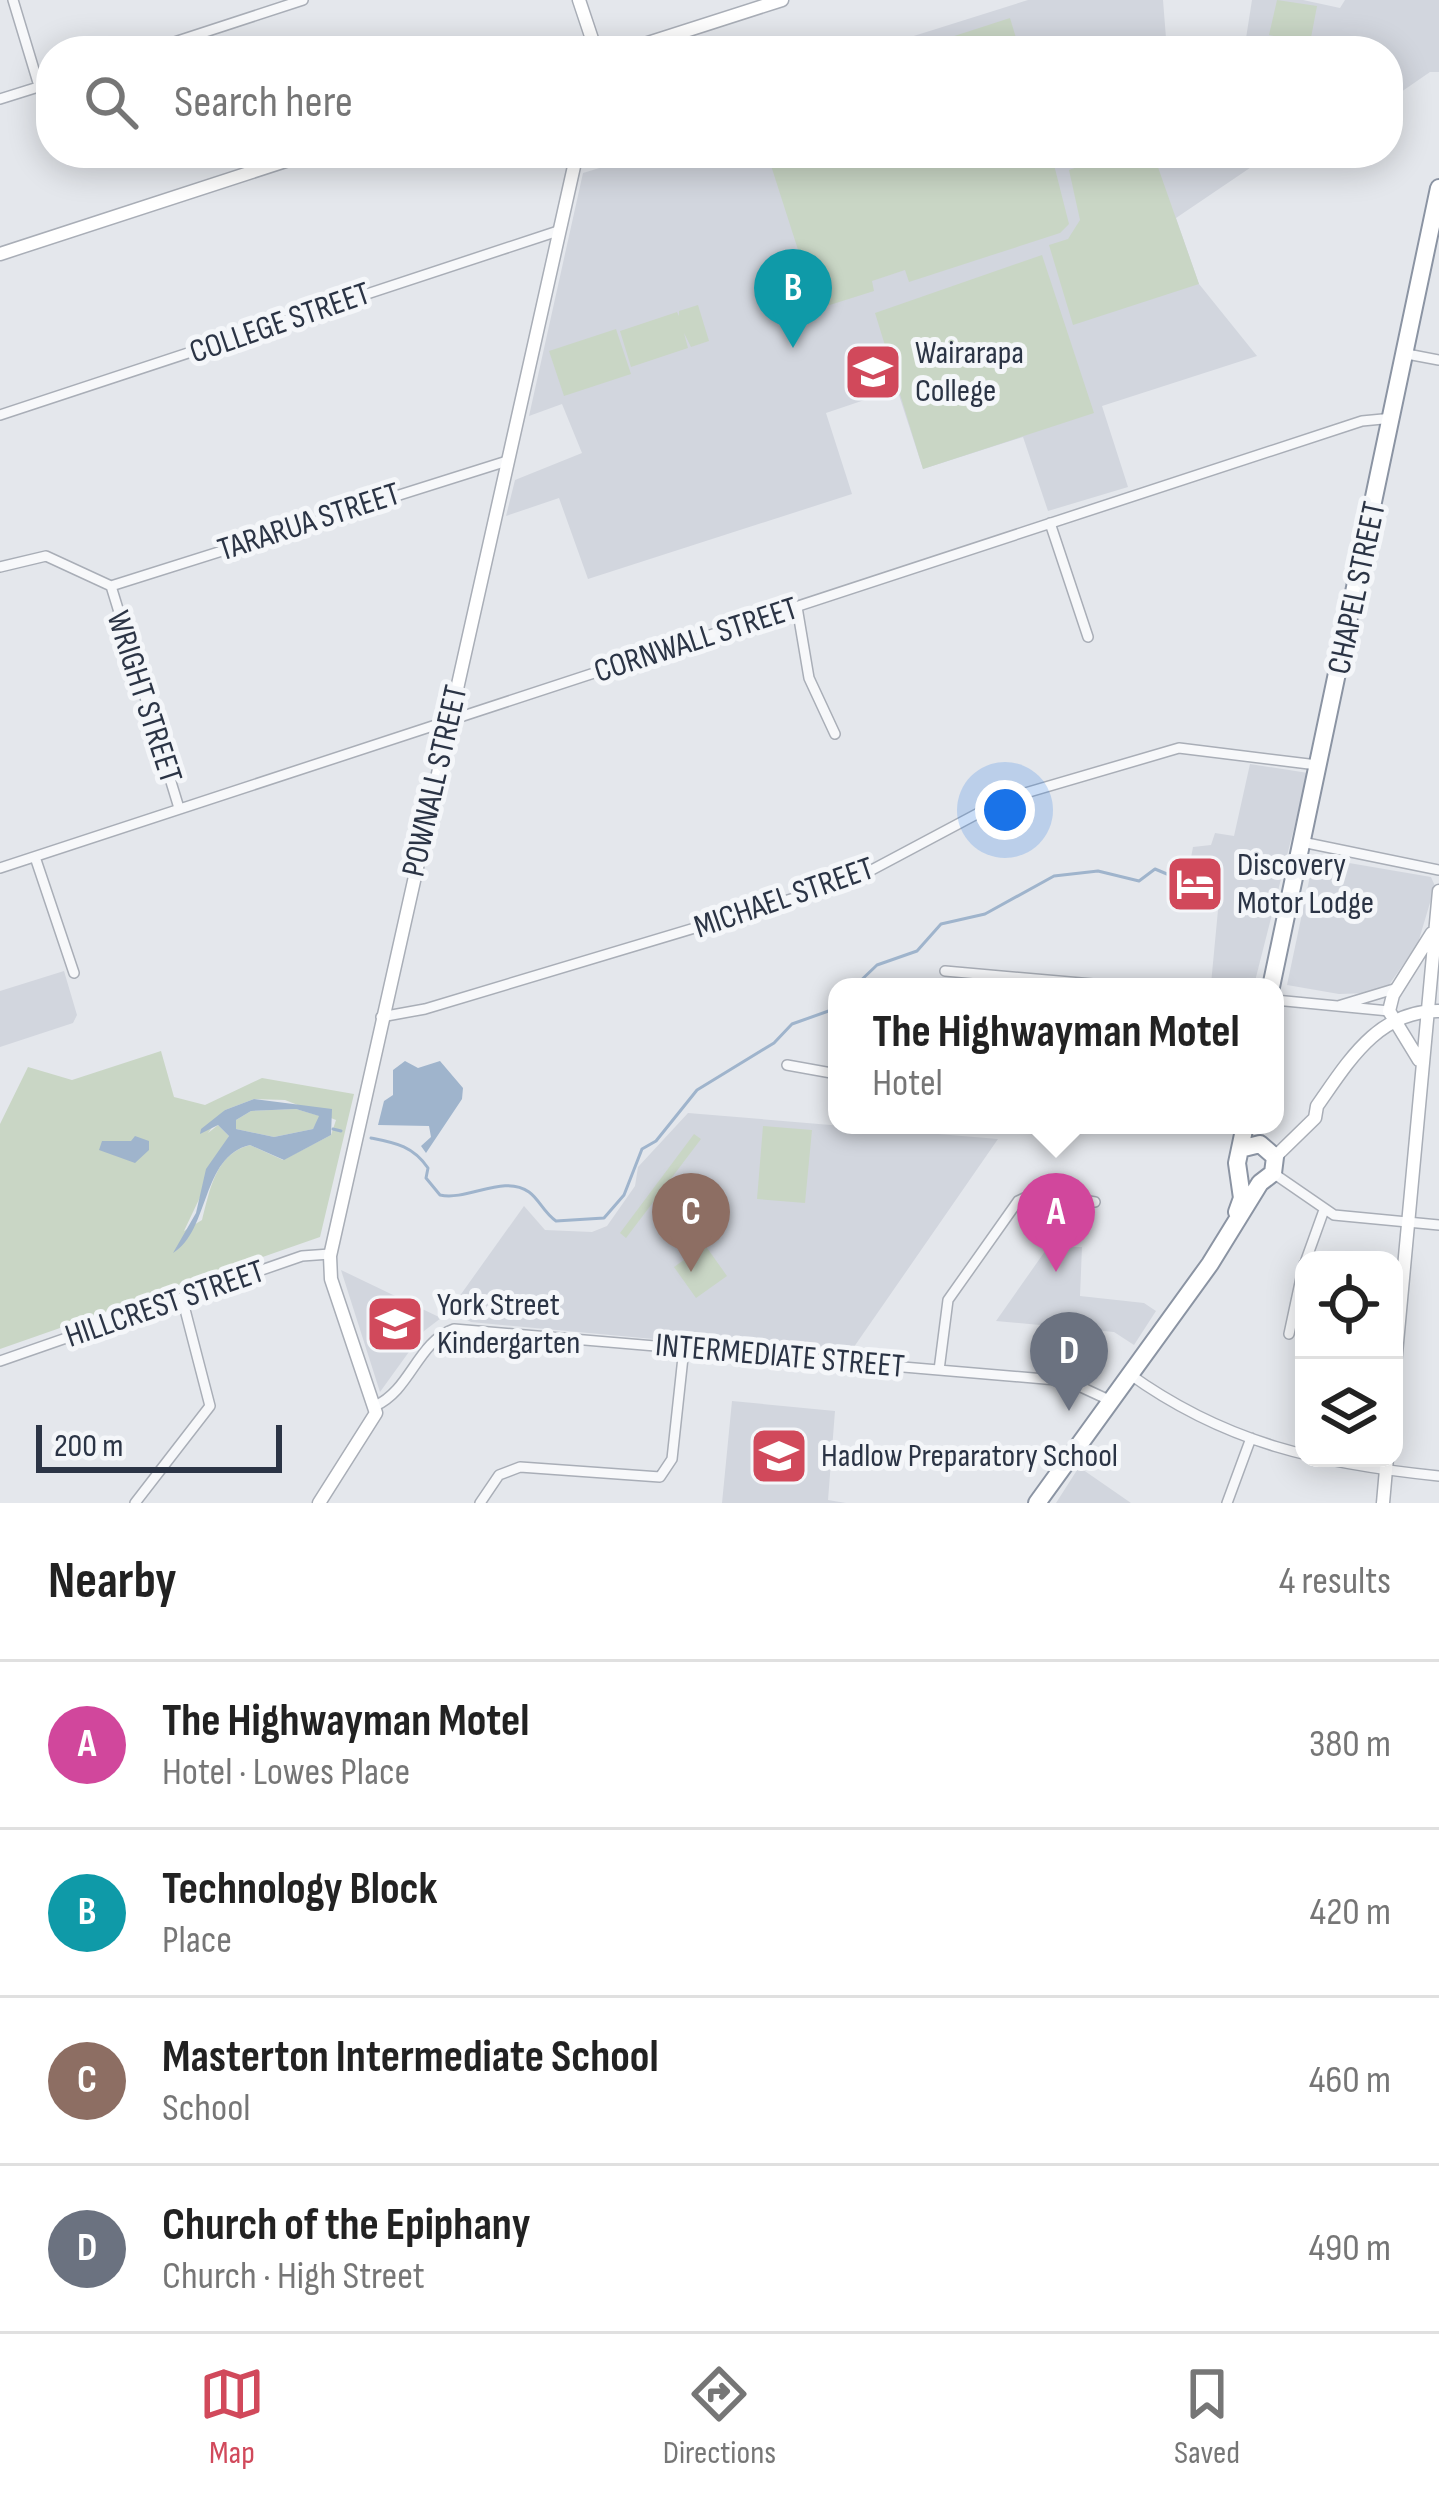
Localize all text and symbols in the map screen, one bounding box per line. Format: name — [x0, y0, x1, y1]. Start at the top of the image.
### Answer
search box — [36, 36, 1403, 168]
icon: search — [78, 69, 144, 135]
text: Search here — [174, 75, 353, 130]
pin: B — [754, 249, 832, 348]
street label: COLLEGE STREET — [185, 273, 375, 373]
place label: Wairarapa College — [915, 333, 1024, 411]
school or university icon: Wairarapa College — [842, 341, 904, 403]
street label: TARARUA STREET — [213, 474, 405, 570]
street label: CHAPEL STREET — [1319, 498, 1395, 678]
street label: CORNWALL STREET — [589, 588, 803, 692]
street label: WRIGHT STREET — [97, 606, 191, 788]
street label: POWNALL STREET — [394, 681, 476, 881]
your location — [975, 780, 1035, 840]
place label: Discovery Motor Lodge — [1237, 845, 1374, 923]
street label: MICHAEL STREET — [689, 849, 879, 947]
hotel icon: Discovery Motor Lodge — [1164, 853, 1226, 915]
popup — [828, 978, 1284, 1134]
text: The Highwayman Motel — [872, 1005, 1240, 1060]
text: Hotel — [872, 1060, 943, 1107]
pin: C — [652, 1173, 730, 1272]
pin: A — [1017, 1173, 1095, 1272]
street label: HILLCREST STREET — [60, 1251, 270, 1357]
map controls — [1295, 1251, 1403, 1467]
button: locate — [1295, 1251, 1403, 1359]
place label: York Street Kindergarten — [437, 1285, 580, 1363]
school or university icon: York Street Kindergarten — [364, 1293, 426, 1355]
pin: D — [1030, 1312, 1108, 1411]
street label: INTERMEDIATE STREET — [654, 1325, 906, 1387]
button: layers — [1295, 1359, 1403, 1467]
scale bar — [36, 1419, 282, 1472]
school or university icon: Hadlow Preparatory School — [748, 1425, 810, 1487]
text: 200 m — [54, 1426, 123, 1466]
place label: Hadlow Preparatory School — [821, 1436, 1118, 1476]
text: Nearby — [48, 1551, 177, 1612]
text: 4 results — [1279, 1558, 1391, 1605]
text: The Highwayman Motel — [162, 1694, 529, 1749]
text: A — [78, 1721, 96, 1768]
text: 380 m — [1309, 1721, 1391, 1768]
text: Hotel · Lowes Place — [162, 1749, 410, 1796]
text: Technology Block — [162, 1862, 438, 1917]
text: B — [78, 1889, 96, 1936]
text: 420 m — [1310, 1889, 1391, 1936]
text: Place — [162, 1917, 232, 1964]
text: Masterton Intermediate School — [162, 2030, 659, 2085]
text: C — [77, 2057, 97, 2104]
text: 460 m — [1309, 2057, 1391, 2104]
text: School — [162, 2085, 251, 2132]
text: Church of the Epiphany — [162, 2198, 530, 2253]
text: D — [77, 2225, 97, 2272]
text: 490 m — [1309, 2225, 1391, 2272]
text: Church · High Street — [162, 2253, 425, 2300]
tab: Map — [199, 2361, 265, 2473]
tab: Directions — [663, 2361, 776, 2473]
tab: Saved — [1174, 2361, 1240, 2473]

